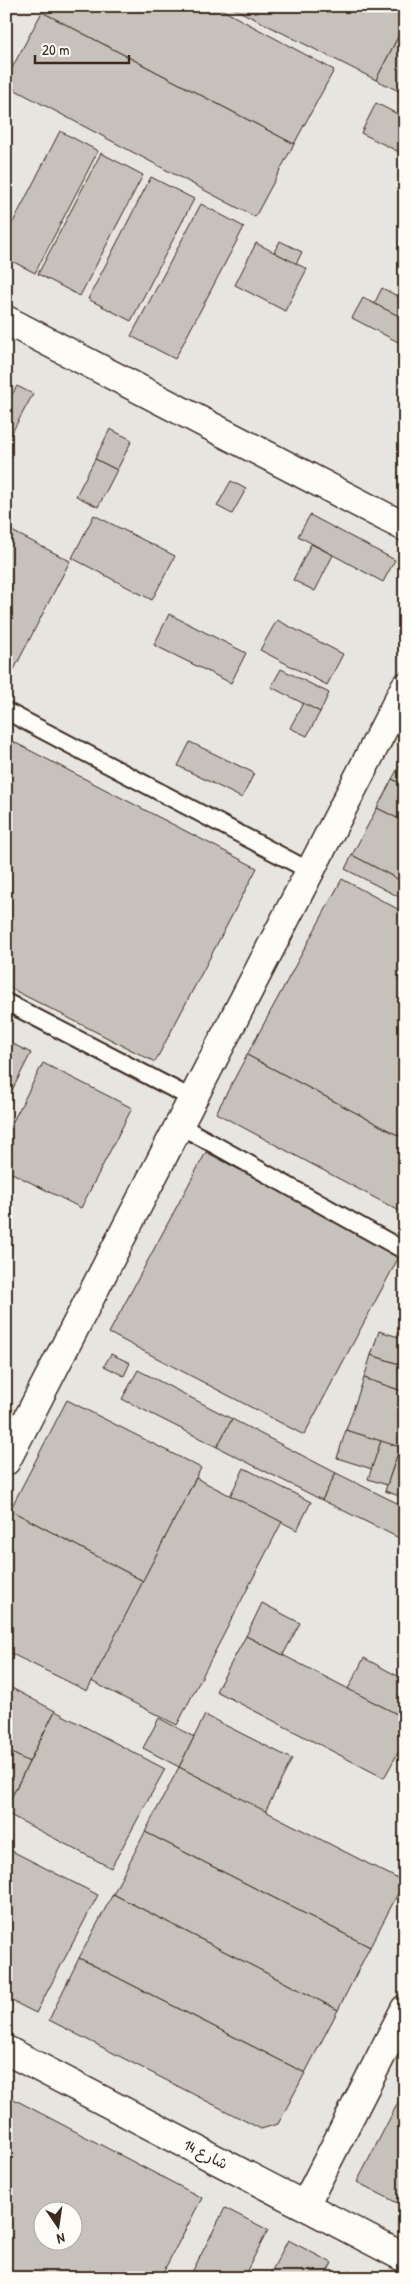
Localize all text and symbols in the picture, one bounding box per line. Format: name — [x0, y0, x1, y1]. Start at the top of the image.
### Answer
scale bar — [35, 32, 129, 64]
text: 20 m — [42, 39, 69, 60]
street label: شارع 14 — [180, 2134, 232, 2174]
north arrow — [32, 2202, 82, 2252]
text: N — [55, 2229, 67, 2249]

